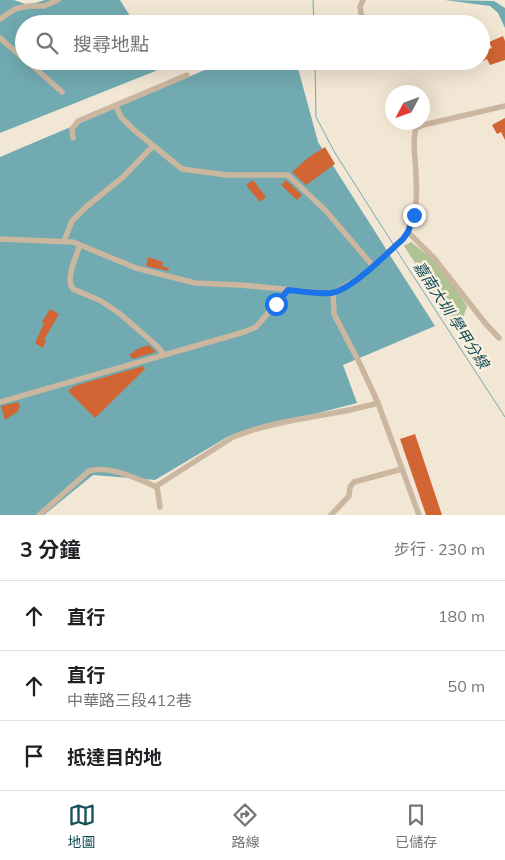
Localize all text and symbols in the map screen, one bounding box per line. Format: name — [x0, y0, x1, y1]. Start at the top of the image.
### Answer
search box — [15, 15, 490, 70]
icon: search — [33, 29, 61, 57]
text: 搜尋地點 — [73, 32, 149, 56]
north arrow — [385, 85, 430, 130]
route end — [403, 204, 426, 227]
water label: 嘉南大圳 學甲分線 — [410, 258, 494, 374]
route start — [265, 293, 288, 316]
text: 3 分鐘 — [20, 536, 80, 562]
text: 步行 · 230 m — [394, 539, 485, 559]
icon: ahead — [20, 602, 48, 630]
text: 直行 — [67, 605, 105, 629]
text: 180 m — [438, 606, 485, 626]
text: 直行 — [67, 663, 105, 687]
icon: ahead — [20, 672, 48, 700]
text: 50 m — [448, 676, 485, 696]
text: 中華路三段412巷 — [67, 690, 192, 710]
icon: arrive — [20, 742, 48, 770]
text: 抵達目的地 — [67, 745, 162, 769]
tab: 地圖 — [68, 801, 96, 851]
tab: 路線 — [231, 801, 259, 851]
tab: 已儲存 — [395, 801, 437, 851]

